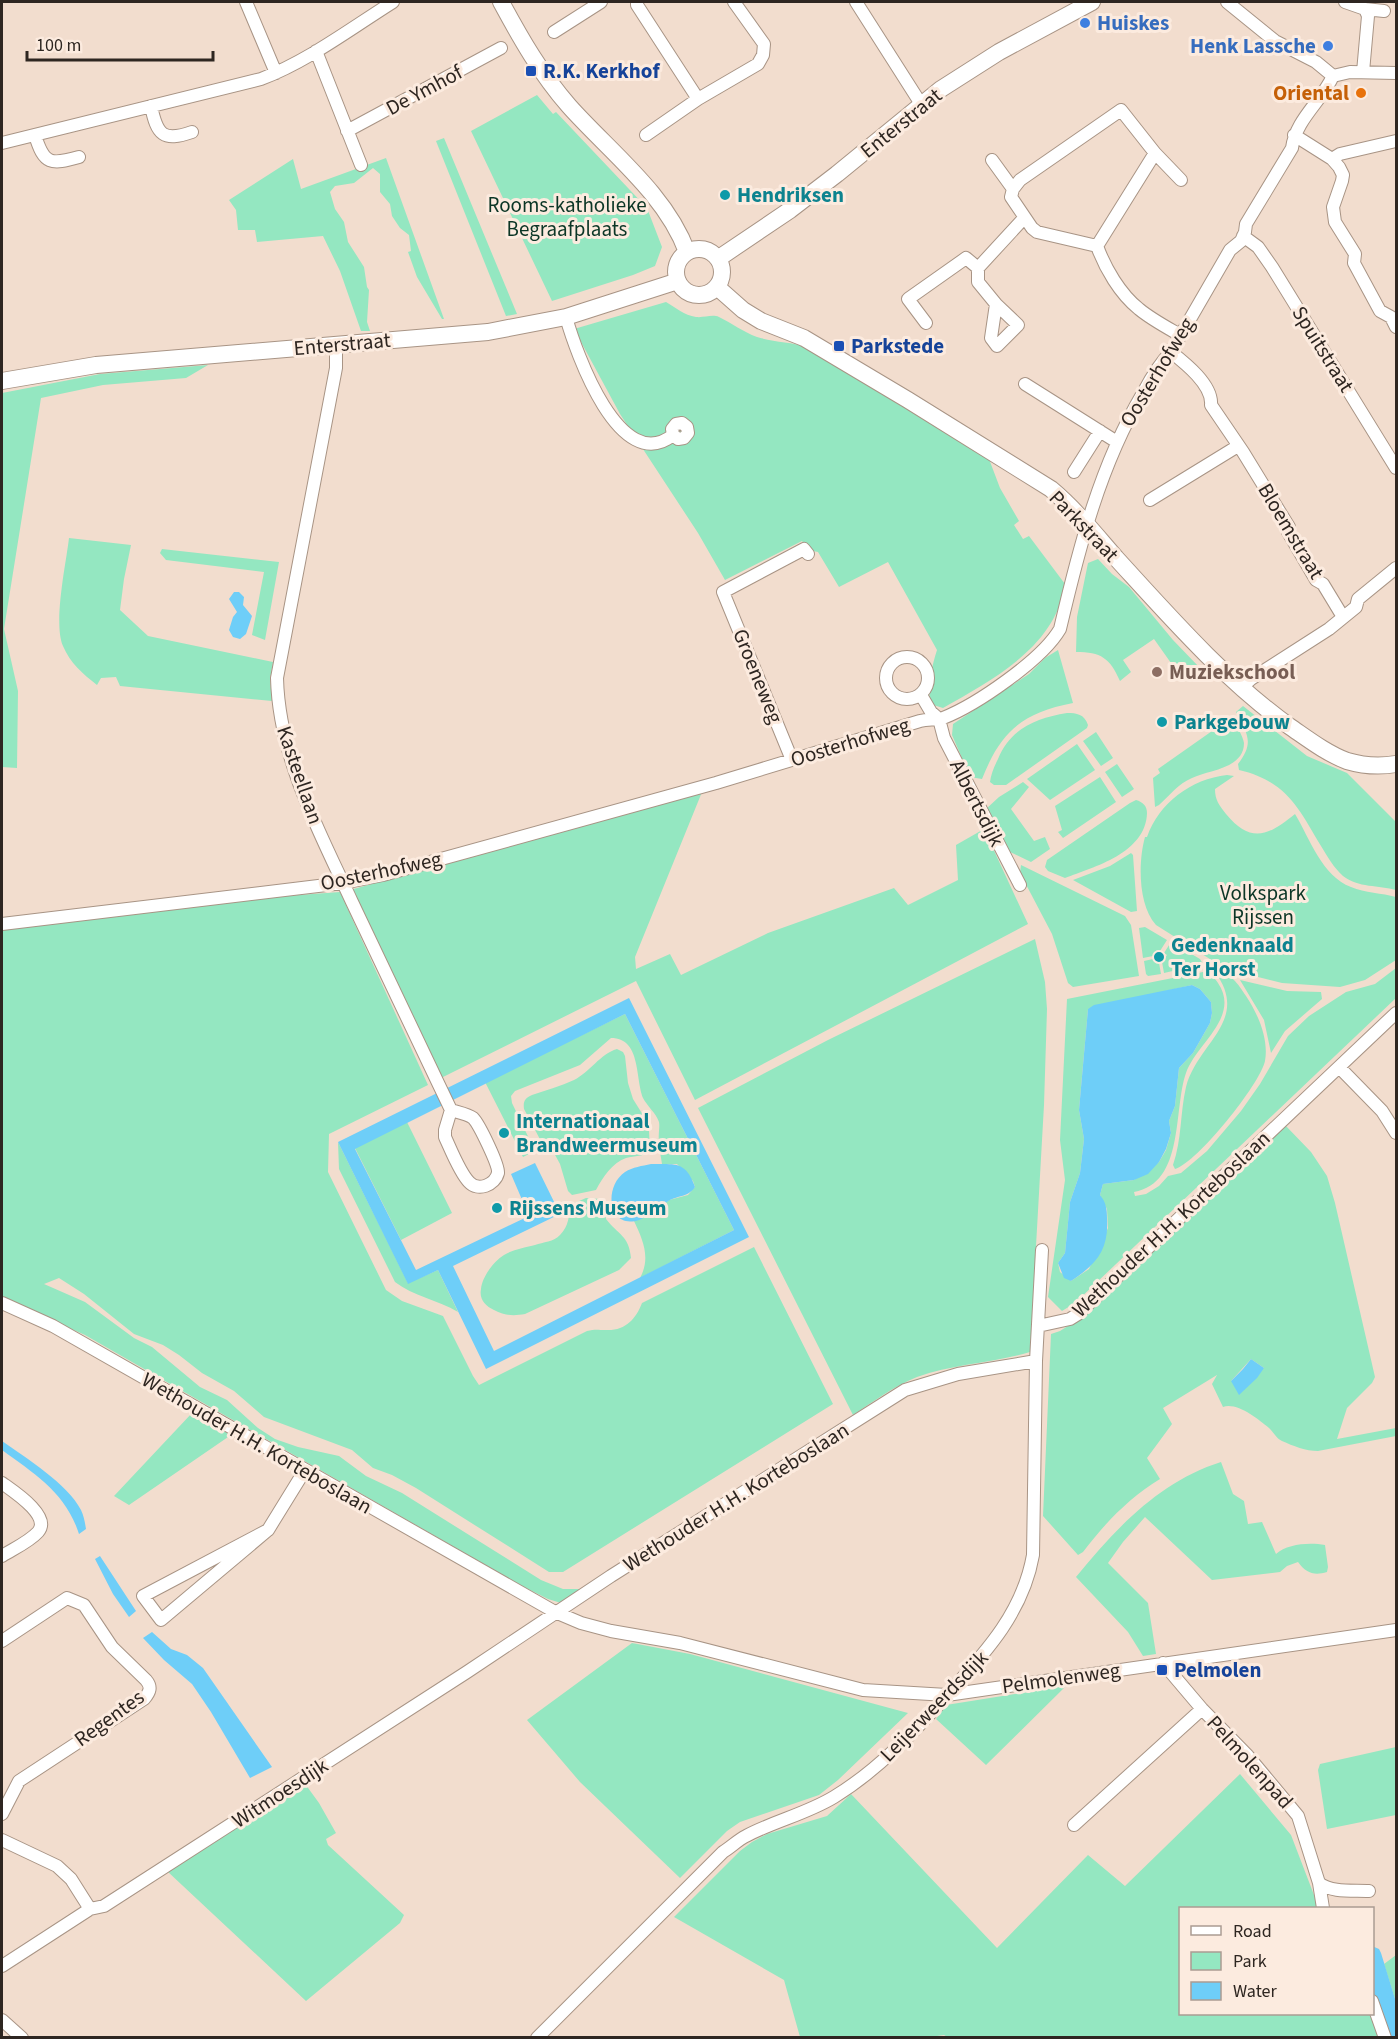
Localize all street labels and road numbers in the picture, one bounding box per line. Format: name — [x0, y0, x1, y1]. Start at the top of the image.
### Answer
street label: De Ymhof — [380, 57, 468, 123]
street label: Enterstraat — [854, 81, 948, 165]
street label: Spuitstraat — [1285, 300, 1361, 398]
street label: Oosterhofweg — [1112, 311, 1202, 432]
street label: Enterstraat — [292, 325, 392, 363]
street label: Bloemstraat — [1251, 477, 1331, 585]
street label: Parkstraat — [1042, 483, 1126, 569]
street label: Groeneweg — [725, 624, 791, 728]
street label: Oosterhofweg — [787, 710, 914, 774]
street label: Kasteellaan — [269, 722, 331, 828]
street label: Albertsdijk — [942, 754, 1012, 852]
street label: Oosterhofweg — [318, 843, 445, 898]
street label: Wethouder H.H. Korteboslaan — [1065, 1124, 1277, 1324]
street label: Wethouder H.H. Korteboslaan — [136, 1365, 378, 1521]
street label: Wethouder H.H. Korteboslaan — [617, 1415, 855, 1579]
street label: Leijerweerdsdijk — [873, 1643, 995, 1768]
street label: Pelmolenweg — [1000, 1655, 1122, 1701]
street label: Regentes — [68, 1682, 150, 1754]
street label: Pelmolenpad — [1200, 1709, 1300, 1815]
street label: Witmoesdijk — [226, 1750, 334, 1835]

